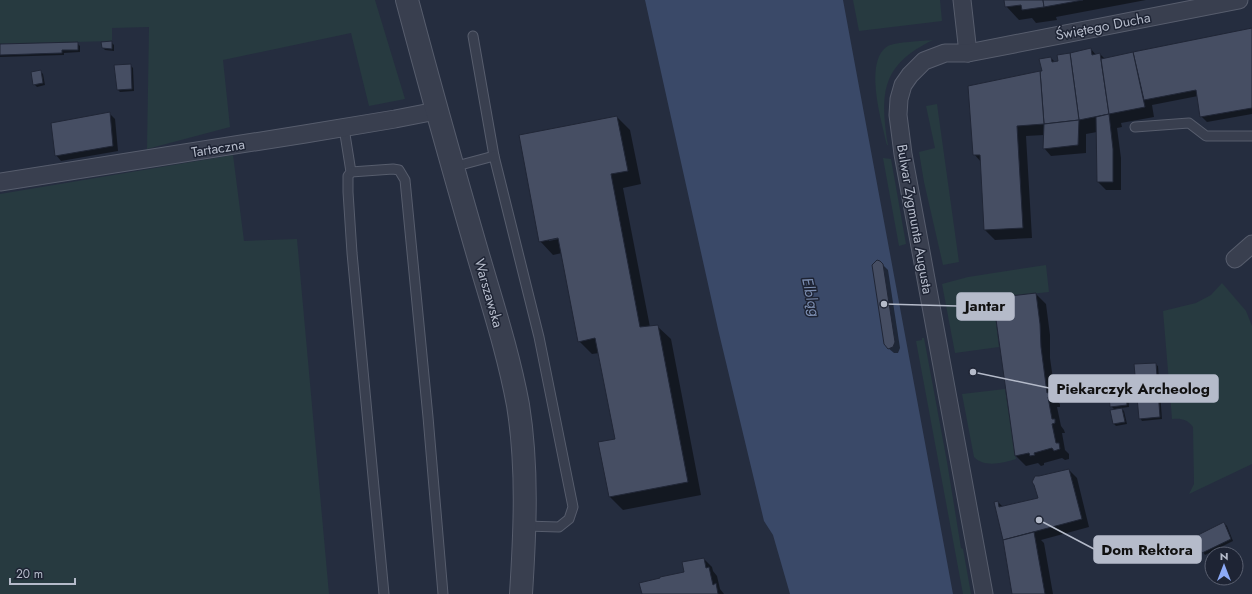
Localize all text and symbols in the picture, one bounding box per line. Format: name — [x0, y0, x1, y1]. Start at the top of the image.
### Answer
street label: Świętego Ducha — [1054, 7, 1152, 45]
street label: Tartaczna — [190, 134, 246, 162]
street label: Bulwar Zygmunta Augusta — [892, 143, 938, 295]
street label: Warszawska — [470, 256, 508, 330]
water label: Elbląg — [796, 275, 826, 319]
callout: Jantar — [957, 293, 1014, 320]
text: Jantar — [962, 295, 1006, 317]
callout: Piekarczyk Archeolog — [1049, 375, 1218, 402]
text: Piekarczyk Archeolog — [1056, 378, 1210, 400]
callout: Dom Rektora — [1094, 536, 1201, 563]
text: Dom Rektora — [1101, 539, 1193, 561]
north arrow — [1204, 546, 1244, 586]
text: N — [1220, 548, 1228, 564]
scale bar — [10, 560, 75, 586]
text: 20 m — [16, 565, 43, 583]

